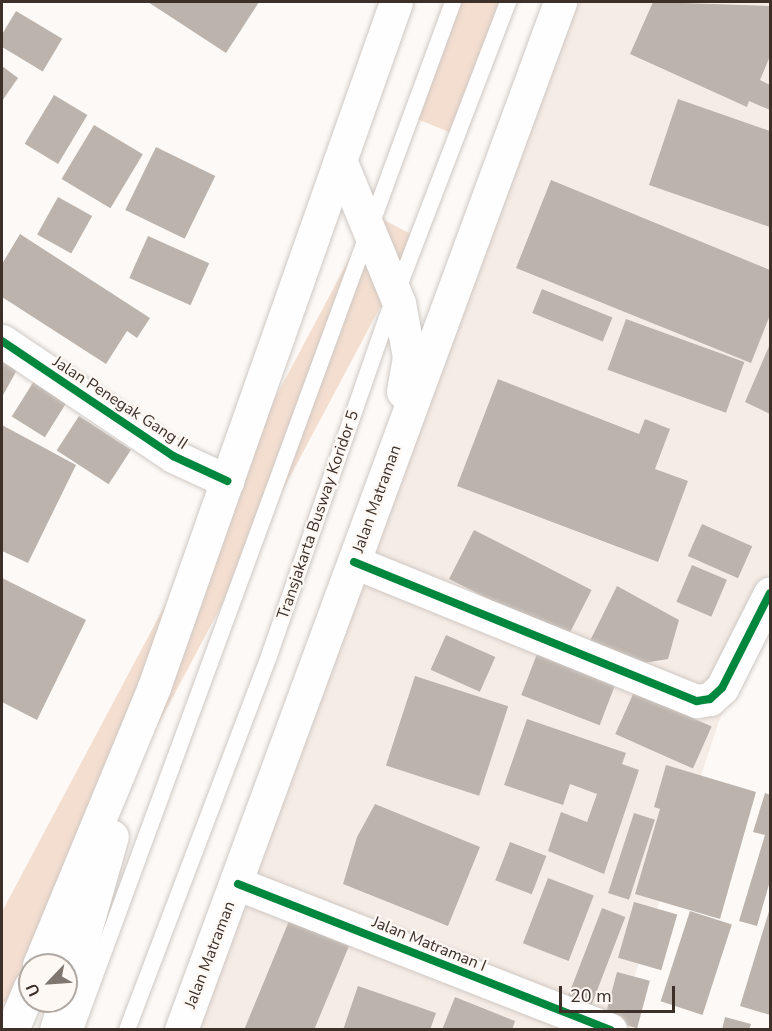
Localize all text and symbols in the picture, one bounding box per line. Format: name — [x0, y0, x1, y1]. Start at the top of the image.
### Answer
street label: Jalan Penegak Gang II — [49, 352, 191, 454]
street label: Transjakarta Busway Koridor 5 — [273, 408, 363, 622]
street label: Jalan Matraman — [349, 443, 405, 555]
street label: Jalan Matraman — [181, 899, 239, 1011]
street label: Jalan Matraman I — [369, 912, 489, 976]
north arrow — [18, 953, 78, 1013]
scale bar — [562, 974, 678, 1012]
text: U — [21, 980, 46, 1000]
text: 20 m — [570, 984, 612, 1008]

